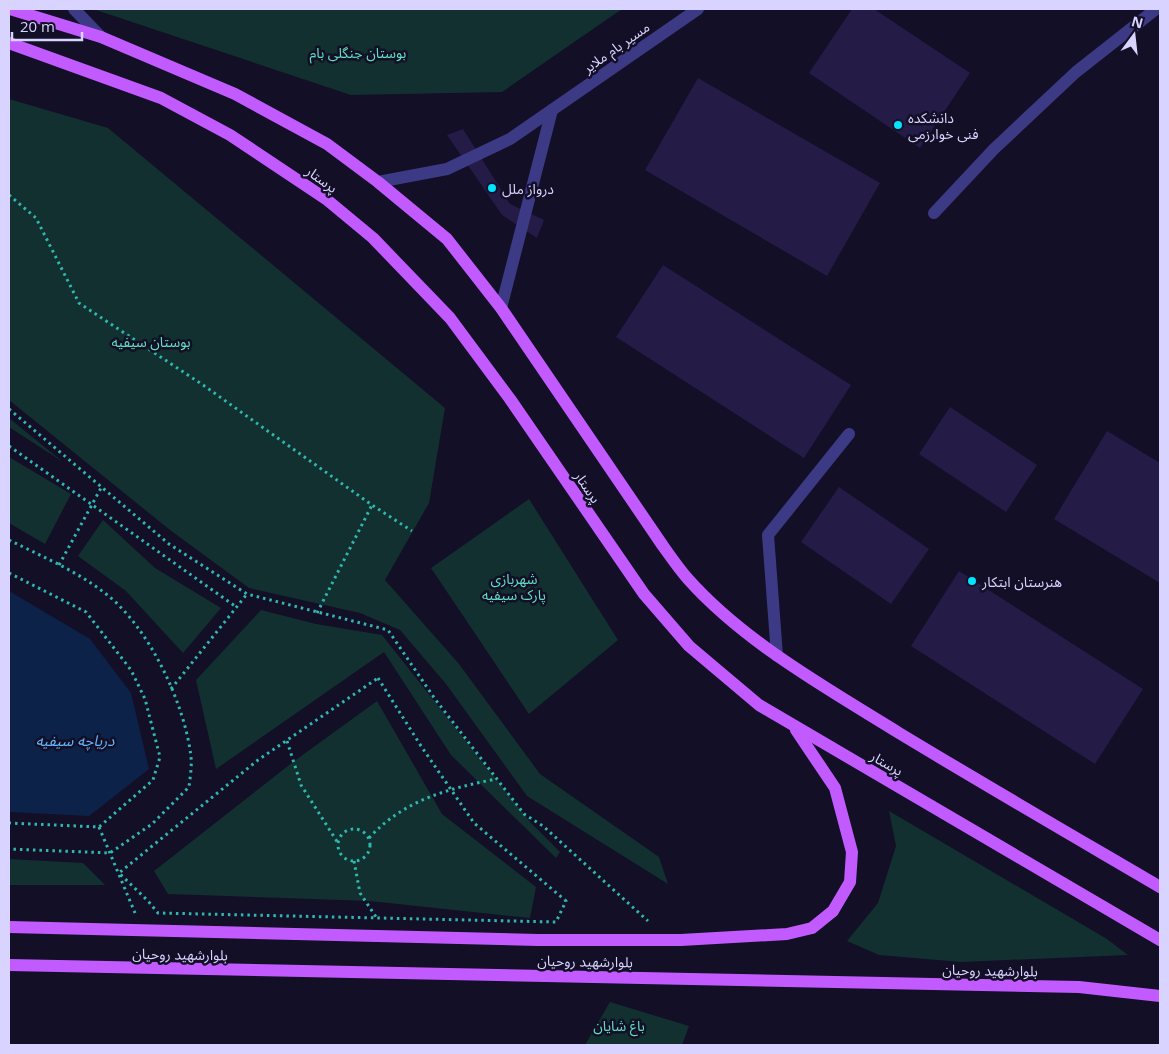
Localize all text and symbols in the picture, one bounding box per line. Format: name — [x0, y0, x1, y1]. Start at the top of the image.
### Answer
scale bar — [12, 10, 82, 42]
north arrow — [1109, 10, 1159, 60]
text: N — [1130, 11, 1145, 33]
text: 20 m — [20, 16, 55, 36]
street label: مسیر بام ملایر — [578, 17, 654, 79]
park label: بوستان جنگلی بام — [310, 43, 407, 64]
place label: دانشکده فنی خوارزمی — [908, 108, 979, 143]
marker: دانشکده فنی خوارزمی — [892, 119, 904, 131]
street label: پرستار — [301, 161, 342, 198]
place label: درواز ملل — [502, 179, 554, 198]
marker: درواز ملل — [486, 182, 498, 194]
park label: بوستان سیفیه — [111, 332, 191, 351]
street label: پرستار — [569, 466, 606, 507]
park label: شهربازی پارک سیفیه — [482, 569, 546, 605]
place label: هنرستان ابتکار — [981, 572, 1062, 591]
marker: هنرستان ابتکار — [966, 575, 978, 587]
water label: دریاچه سیفیه — [36, 730, 115, 751]
street label: پرستار — [866, 746, 907, 781]
street label: بلوارشهید روحیان — [132, 944, 228, 964]
street label: بلوارشهید روحیان — [537, 951, 633, 971]
street label: بلوارشهید روحیان — [942, 960, 1038, 980]
park label: باغ شایان — [593, 1016, 645, 1037]

